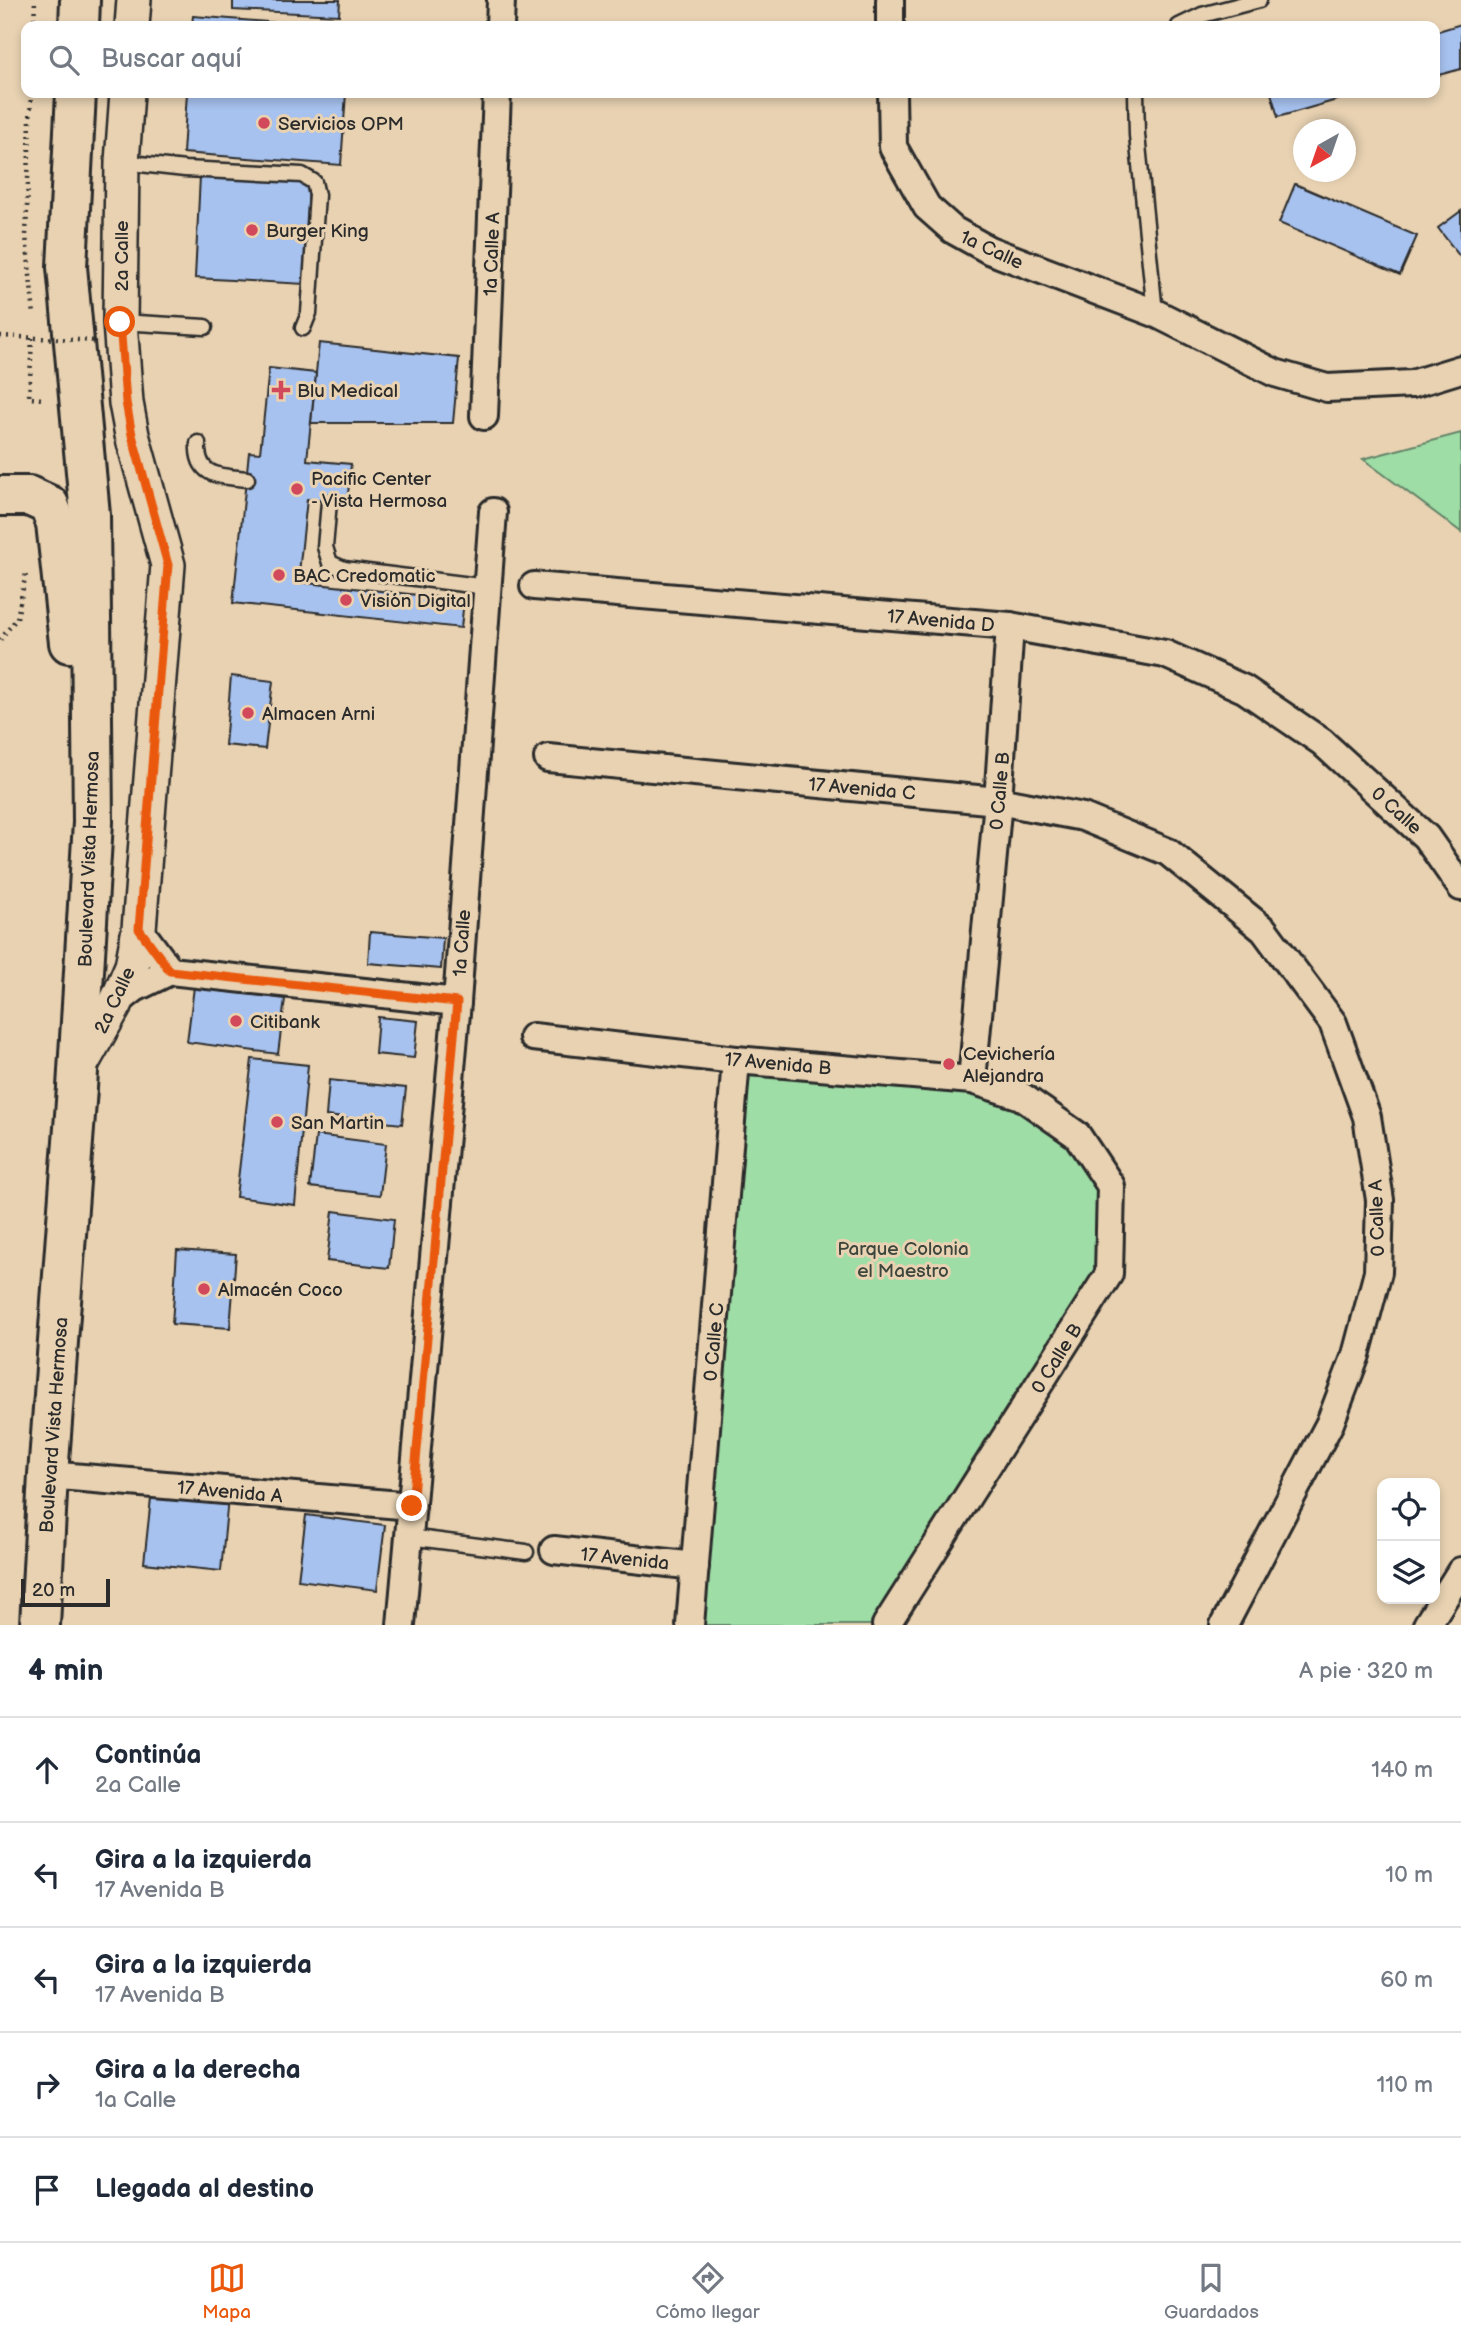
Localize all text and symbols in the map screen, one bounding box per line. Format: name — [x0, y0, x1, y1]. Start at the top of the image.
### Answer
search box — [21, 21, 1440, 98]
icon: search — [45, 41, 83, 79]
text: Buscar aquí — [101, 44, 242, 75]
place label: Servicios OPM — [278, 113, 404, 136]
marker: Servicios OPM — [256, 115, 272, 131]
north arrow — [1293, 119, 1356, 182]
street label: 1a Calle A — [480, 211, 505, 296]
place label: Burger King — [266, 220, 369, 243]
street label: 2a Calle — [111, 221, 134, 291]
marker: Burger King — [244, 222, 260, 238]
street label: 1a Calle — [956, 226, 1027, 275]
route start — [104, 306, 135, 337]
marker: Blu Medical — [271, 380, 291, 400]
place label: Blu Medical — [297, 380, 398, 403]
place label: Pacific Center - Vista Hermosa — [311, 468, 447, 513]
marker: Pacific Center - Vista Hermosa — [289, 481, 305, 497]
place label: BAC Credomatic — [293, 565, 436, 588]
marker: BAC Credomatic — [271, 567, 287, 583]
place label: Visión Digital — [360, 590, 471, 613]
marker: Visión Digital — [338, 592, 354, 608]
street label: 17 Avenida D — [886, 605, 996, 638]
place label: Almacen Arni — [262, 703, 375, 726]
marker: Almacen Arni — [240, 705, 256, 721]
street label: Boulevard Vista Hermosa — [74, 750, 105, 968]
street label: 0 Calle B — [986, 751, 1015, 831]
street label: 17 Avenida C — [807, 773, 916, 806]
street label: 0 Calle — [1366, 782, 1426, 840]
street label: 1a Calle — [449, 909, 476, 977]
street label: 2a Calle — [90, 964, 141, 1038]
place label: Citibank — [250, 1011, 320, 1034]
marker: Citibank — [228, 1013, 244, 1029]
place label: Cevichería Alejandra — [963, 1043, 1055, 1088]
street label: 17 Avenida B — [724, 1048, 832, 1081]
marker: Cevichería Alejandra — [941, 1056, 957, 1072]
place label: San Martin — [291, 1112, 384, 1135]
marker: San Martin — [269, 1114, 285, 1130]
street label: 0 Calle A — [1365, 1179, 1390, 1257]
park label: Parque Colonia el Maestro — [837, 1238, 969, 1283]
place label: Almacén Coco — [218, 1279, 343, 1302]
marker: Almacén Coco — [196, 1281, 212, 1297]
street label: 0 Calle C — [700, 1302, 729, 1382]
street label: Boulevard Vista Hermosa — [35, 1316, 74, 1534]
street label: 0 Calle B — [1027, 1319, 1088, 1398]
street label: 17 Avenida A — [176, 1476, 284, 1509]
map controls — [1377, 1478, 1440, 1604]
button: locate — [1377, 1478, 1440, 1541]
route end — [396, 1490, 427, 1521]
button: layers — [1377, 1541, 1440, 1604]
street label: 17 Avenida — [579, 1543, 670, 1576]
scale bar — [21, 1576, 110, 1608]
text: 20 m — [32, 1579, 75, 1602]
text: 4 min — [28, 1653, 103, 1689]
text: A pie · 320 m — [1299, 1657, 1433, 1685]
text: Continúa — [95, 1740, 202, 1771]
icon: ahead — [28, 1751, 66, 1789]
text: 140 m — [1371, 1756, 1433, 1784]
text: 2a Calle — [95, 1771, 181, 1799]
text: Gira a la izquierda — [95, 1845, 312, 1876]
icon: left — [28, 1856, 66, 1894]
text: 10 m — [1385, 1861, 1433, 1889]
text: 17 Avenida B — [95, 1876, 224, 1904]
text: Gira a la izquierda — [95, 1950, 312, 1981]
icon: left — [28, 1961, 66, 1999]
text: 60 m — [1380, 1966, 1433, 1994]
text: 17 Avenida B — [95, 1981, 224, 2009]
text: Gira a la derecha — [95, 2055, 301, 2086]
icon: right — [28, 2066, 66, 2104]
text: 110 m — [1376, 2071, 1433, 2099]
text: 1a Calle — [95, 2086, 176, 2114]
icon: arrive — [28, 2171, 66, 2209]
text: Llegada al destino — [95, 2174, 314, 2205]
tab: Mapa — [202, 2259, 251, 2324]
tab: Cómo llegar — [655, 2259, 760, 2324]
tab: Guardados — [1164, 2259, 1259, 2324]

